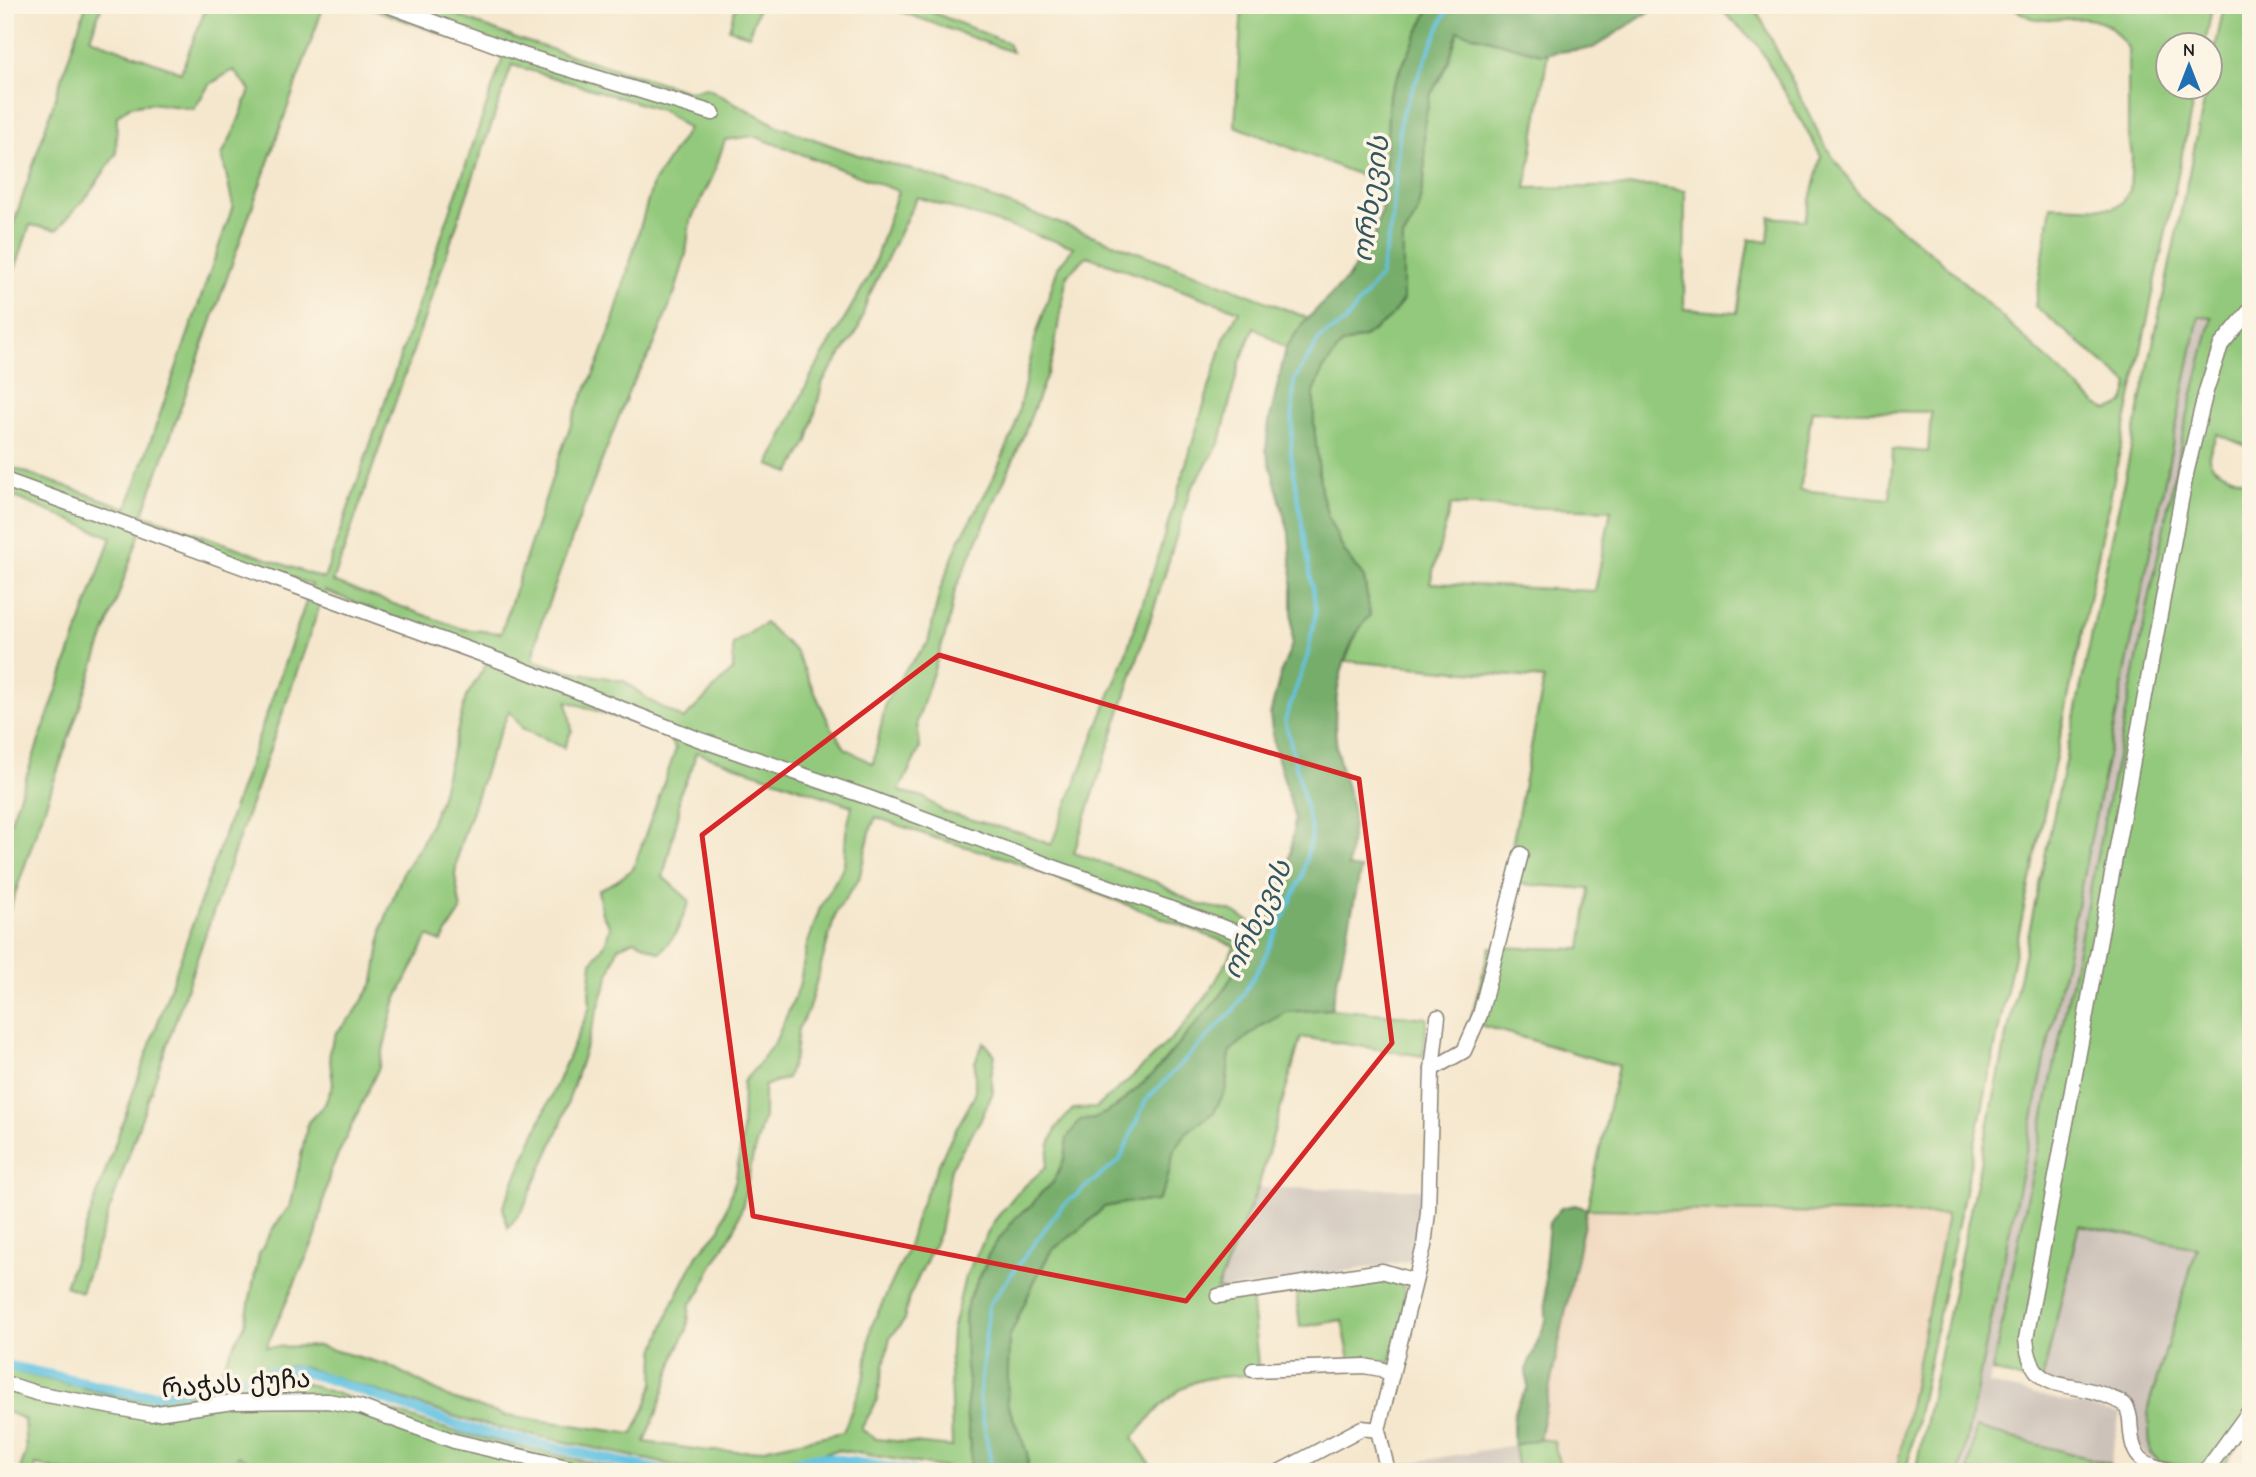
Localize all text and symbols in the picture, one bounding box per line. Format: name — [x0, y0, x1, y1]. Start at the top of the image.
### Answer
north arrow — [2154, 32, 2224, 102]
text: N — [2183, 39, 2195, 61]
water label: ორხევის — [1346, 133, 1396, 264]
water label: ორხევის — [1216, 854, 1299, 984]
street label: რაჭას ქუჩა — [161, 1364, 312, 1404]

